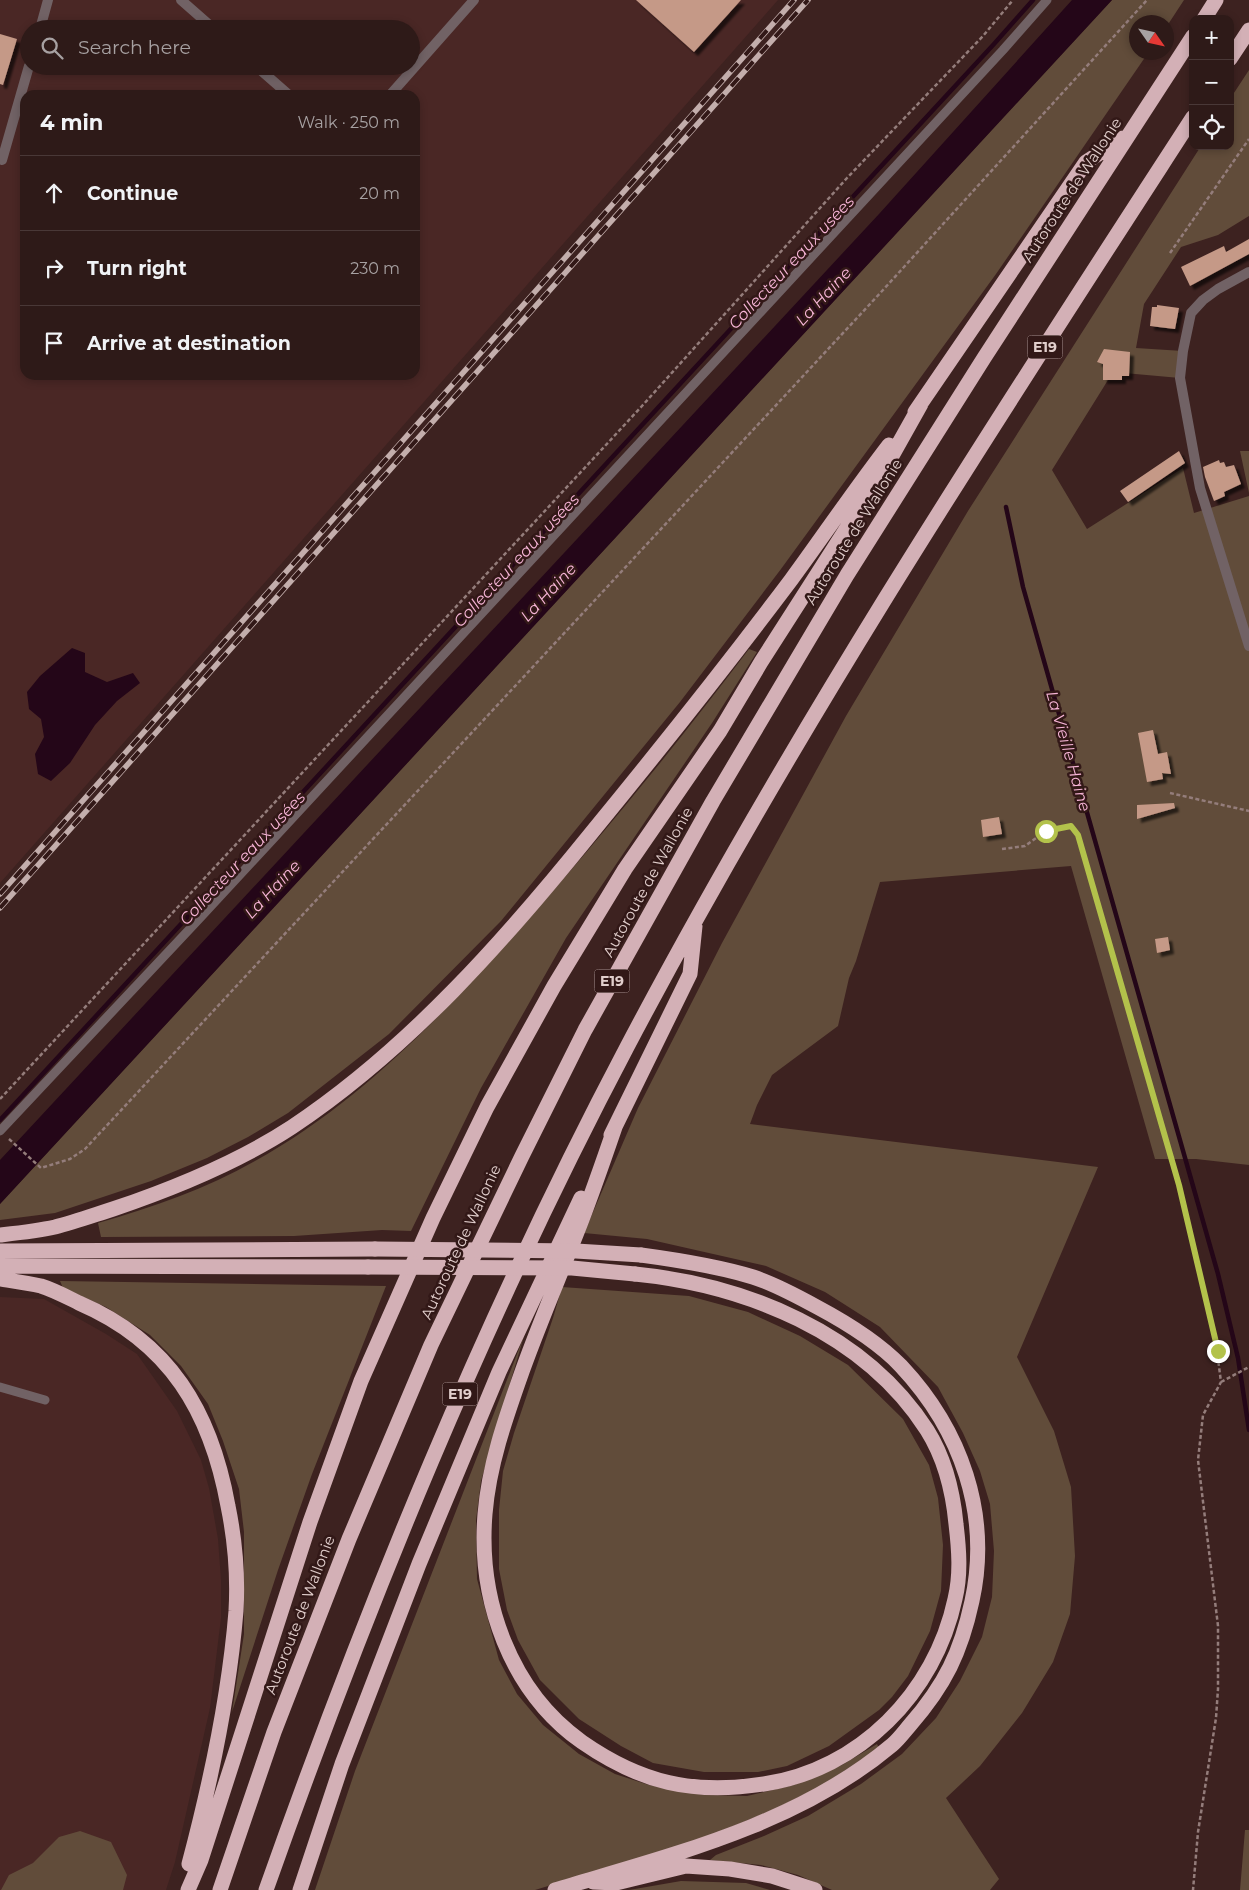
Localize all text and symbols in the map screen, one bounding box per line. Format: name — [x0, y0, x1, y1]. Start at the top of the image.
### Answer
north arrow — [1129, 15, 1174, 60]
map controls — [1189, 15, 1234, 150]
button: + — [1189, 15, 1234, 60]
search box — [20, 20, 420, 75]
icon: search — [38, 34, 66, 62]
text: Search here — [78, 36, 191, 59]
button: − — [1189, 60, 1234, 105]
button: locate — [1189, 105, 1234, 150]
text: 4 min — [40, 110, 103, 135]
text: Walk · 250 m — [297, 113, 400, 132]
street label: Autoroute de Wallonie — [1018, 114, 1125, 266]
icon: ahead — [40, 179, 68, 207]
text: Continue — [87, 182, 178, 205]
text: 20 m — [359, 184, 400, 203]
water label: Collecteur eaux usées — [725, 192, 858, 333]
icon: right — [40, 254, 68, 282]
text: Turn right — [87, 257, 187, 280]
text: 230 m — [350, 259, 400, 278]
water label: La Haine — [792, 263, 855, 330]
icon: arrive — [40, 329, 68, 357]
text: Arrive at destination — [87, 332, 291, 355]
road number: E19 — [1028, 336, 1062, 358]
street label: Autoroute de Wallonie — [801, 455, 906, 608]
water label: Collecteur eaux usées — [450, 490, 583, 631]
water label: La Haine — [517, 559, 580, 626]
water label: La Vieille Haine — [1042, 689, 1095, 814]
water label: Collecteur eaux usées — [176, 788, 309, 929]
street label: Autoroute de Wallonie — [598, 803, 697, 960]
route start — [1035, 820, 1058, 843]
water label: La Haine — [241, 856, 304, 923]
road number: E19 — [594, 969, 630, 992]
street label: Autoroute de Wallonie — [416, 1161, 505, 1322]
route end — [1207, 1340, 1230, 1363]
road number: E19 — [442, 1382, 478, 1406]
street label: Autoroute de Wallonie — [260, 1533, 339, 1697]

